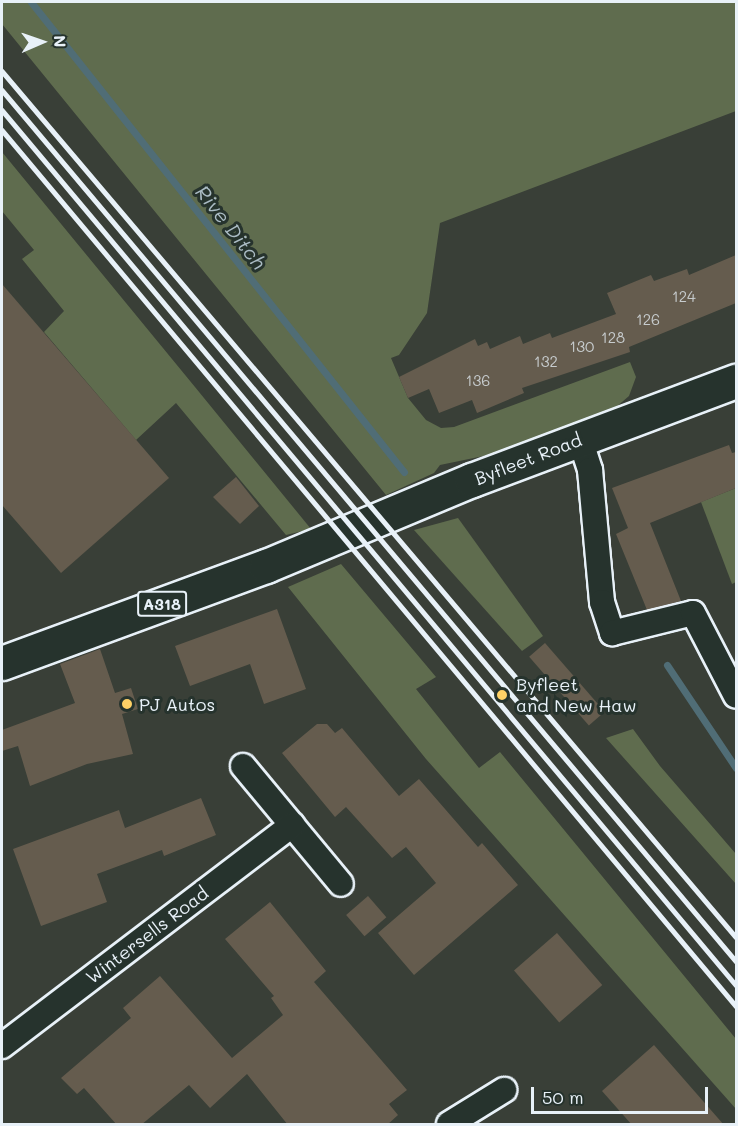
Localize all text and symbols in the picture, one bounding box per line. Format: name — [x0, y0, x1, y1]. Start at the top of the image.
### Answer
north arrow — [12, 12, 72, 72]
text: N — [50, 35, 71, 48]
water label: Rive Ditch — [191, 180, 271, 274]
house number: 124 — [672, 288, 696, 306]
house number: 126 — [636, 311, 660, 329]
house number: 128 — [601, 329, 625, 347]
house number: 130 — [570, 338, 594, 356]
house number: 132 — [534, 353, 558, 371]
house number: 136 — [466, 372, 490, 390]
street label: Byfleet Road — [471, 429, 585, 489]
road number: A318 — [136, 591, 188, 617]
place label: Byfleet and New Haw — [516, 674, 637, 716]
marker: Byfleet and New Haw — [493, 686, 511, 704]
place label: PJ Autos — [139, 693, 215, 715]
marker: PJ Autos — [120, 697, 134, 711]
street label: Wintersells Road — [82, 882, 212, 988]
scale bar — [534, 1075, 711, 1113]
text: 50 m — [542, 1085, 584, 1109]

